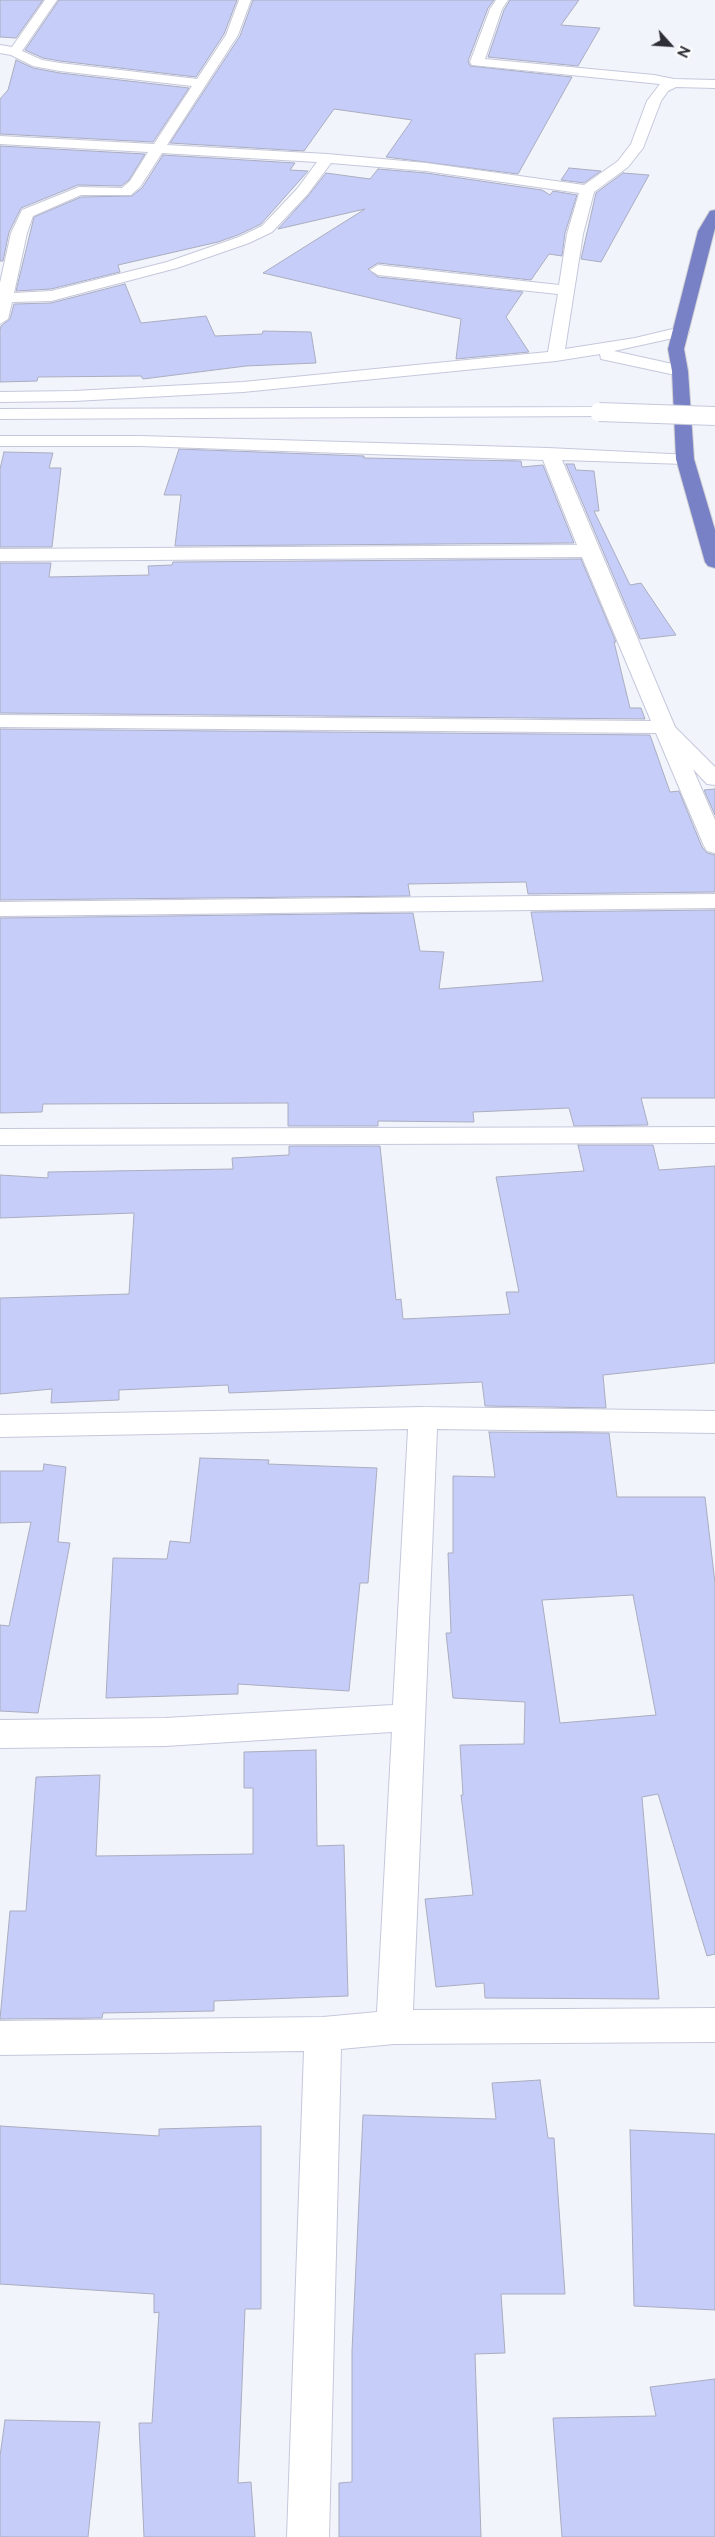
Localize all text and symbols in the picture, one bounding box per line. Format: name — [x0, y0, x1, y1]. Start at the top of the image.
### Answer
north arrow — [645, 20, 695, 70]
text: N — [674, 43, 693, 60]

